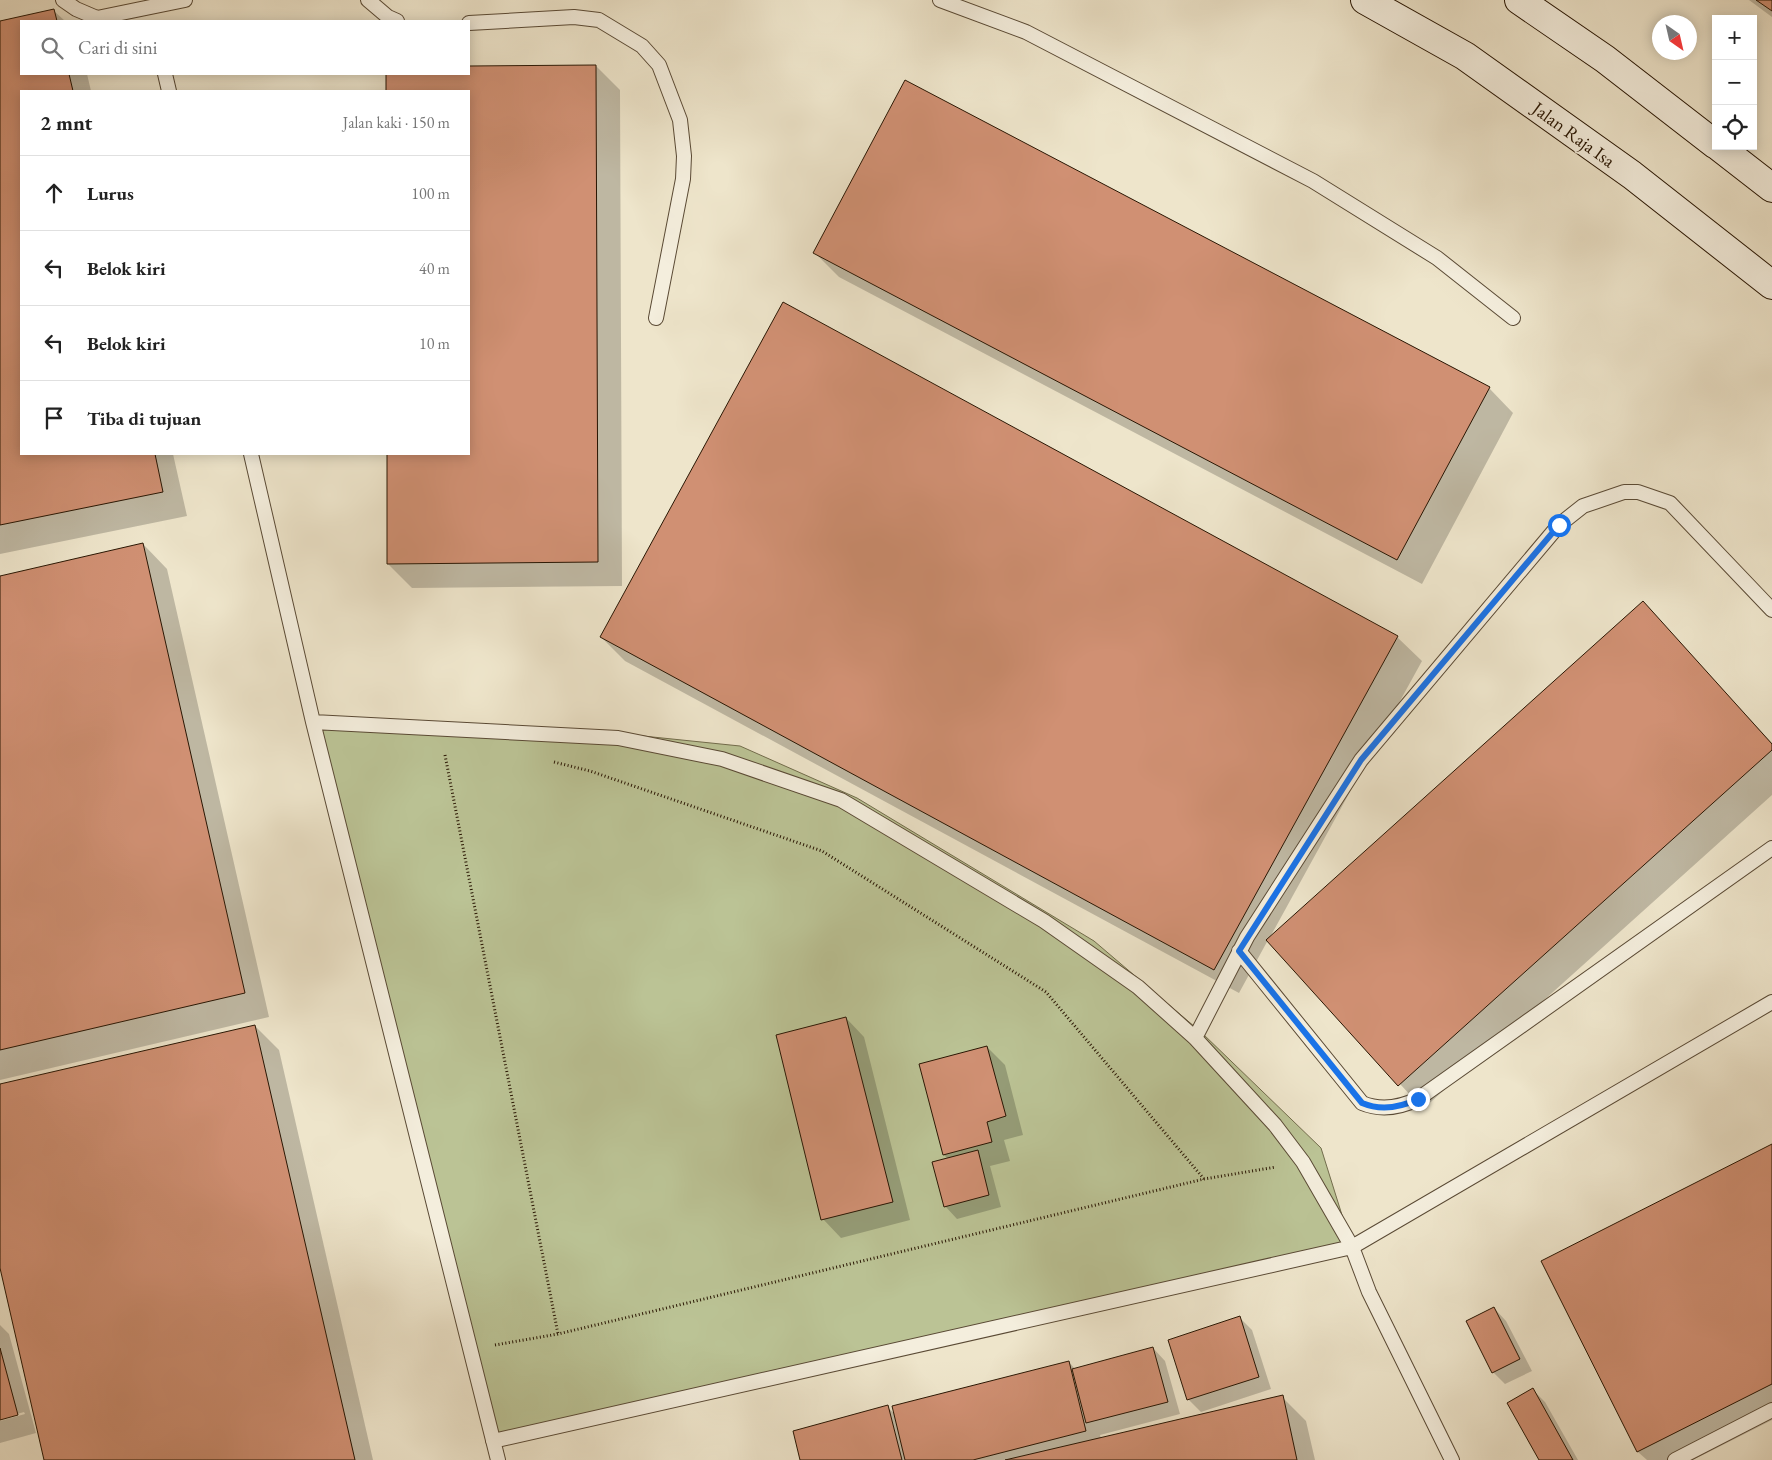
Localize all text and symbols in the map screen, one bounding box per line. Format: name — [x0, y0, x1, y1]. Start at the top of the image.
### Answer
north arrow — [1652, 15, 1697, 60]
map controls — [1712, 15, 1757, 150]
button: + — [1712, 15, 1757, 60]
search box — [20, 20, 470, 75]
icon: search — [38, 34, 66, 62]
text: Cari di sini — [78, 35, 157, 60]
button: − — [1712, 60, 1757, 105]
street label: Jalan Raja Isa — [1526, 95, 1621, 173]
button: locate — [1712, 105, 1757, 150]
text: 2 mnt — [40, 109, 92, 136]
text: Jalan kaki · 150 m — [343, 112, 450, 133]
icon: ahead — [40, 179, 68, 207]
text: Lurus — [87, 181, 134, 206]
text: 100 m — [411, 183, 450, 204]
icon: left — [40, 254, 68, 282]
text: Belok kiri — [87, 256, 166, 281]
text: 40 m — [419, 258, 450, 279]
icon: left — [40, 329, 68, 357]
text: Belok kiri — [87, 331, 166, 356]
text: 10 m — [419, 333, 450, 354]
icon: arrive — [40, 404, 68, 432]
text: Tiba di tujuan — [87, 406, 201, 431]
route start — [1548, 514, 1571, 537]
route end — [1407, 1088, 1430, 1111]

